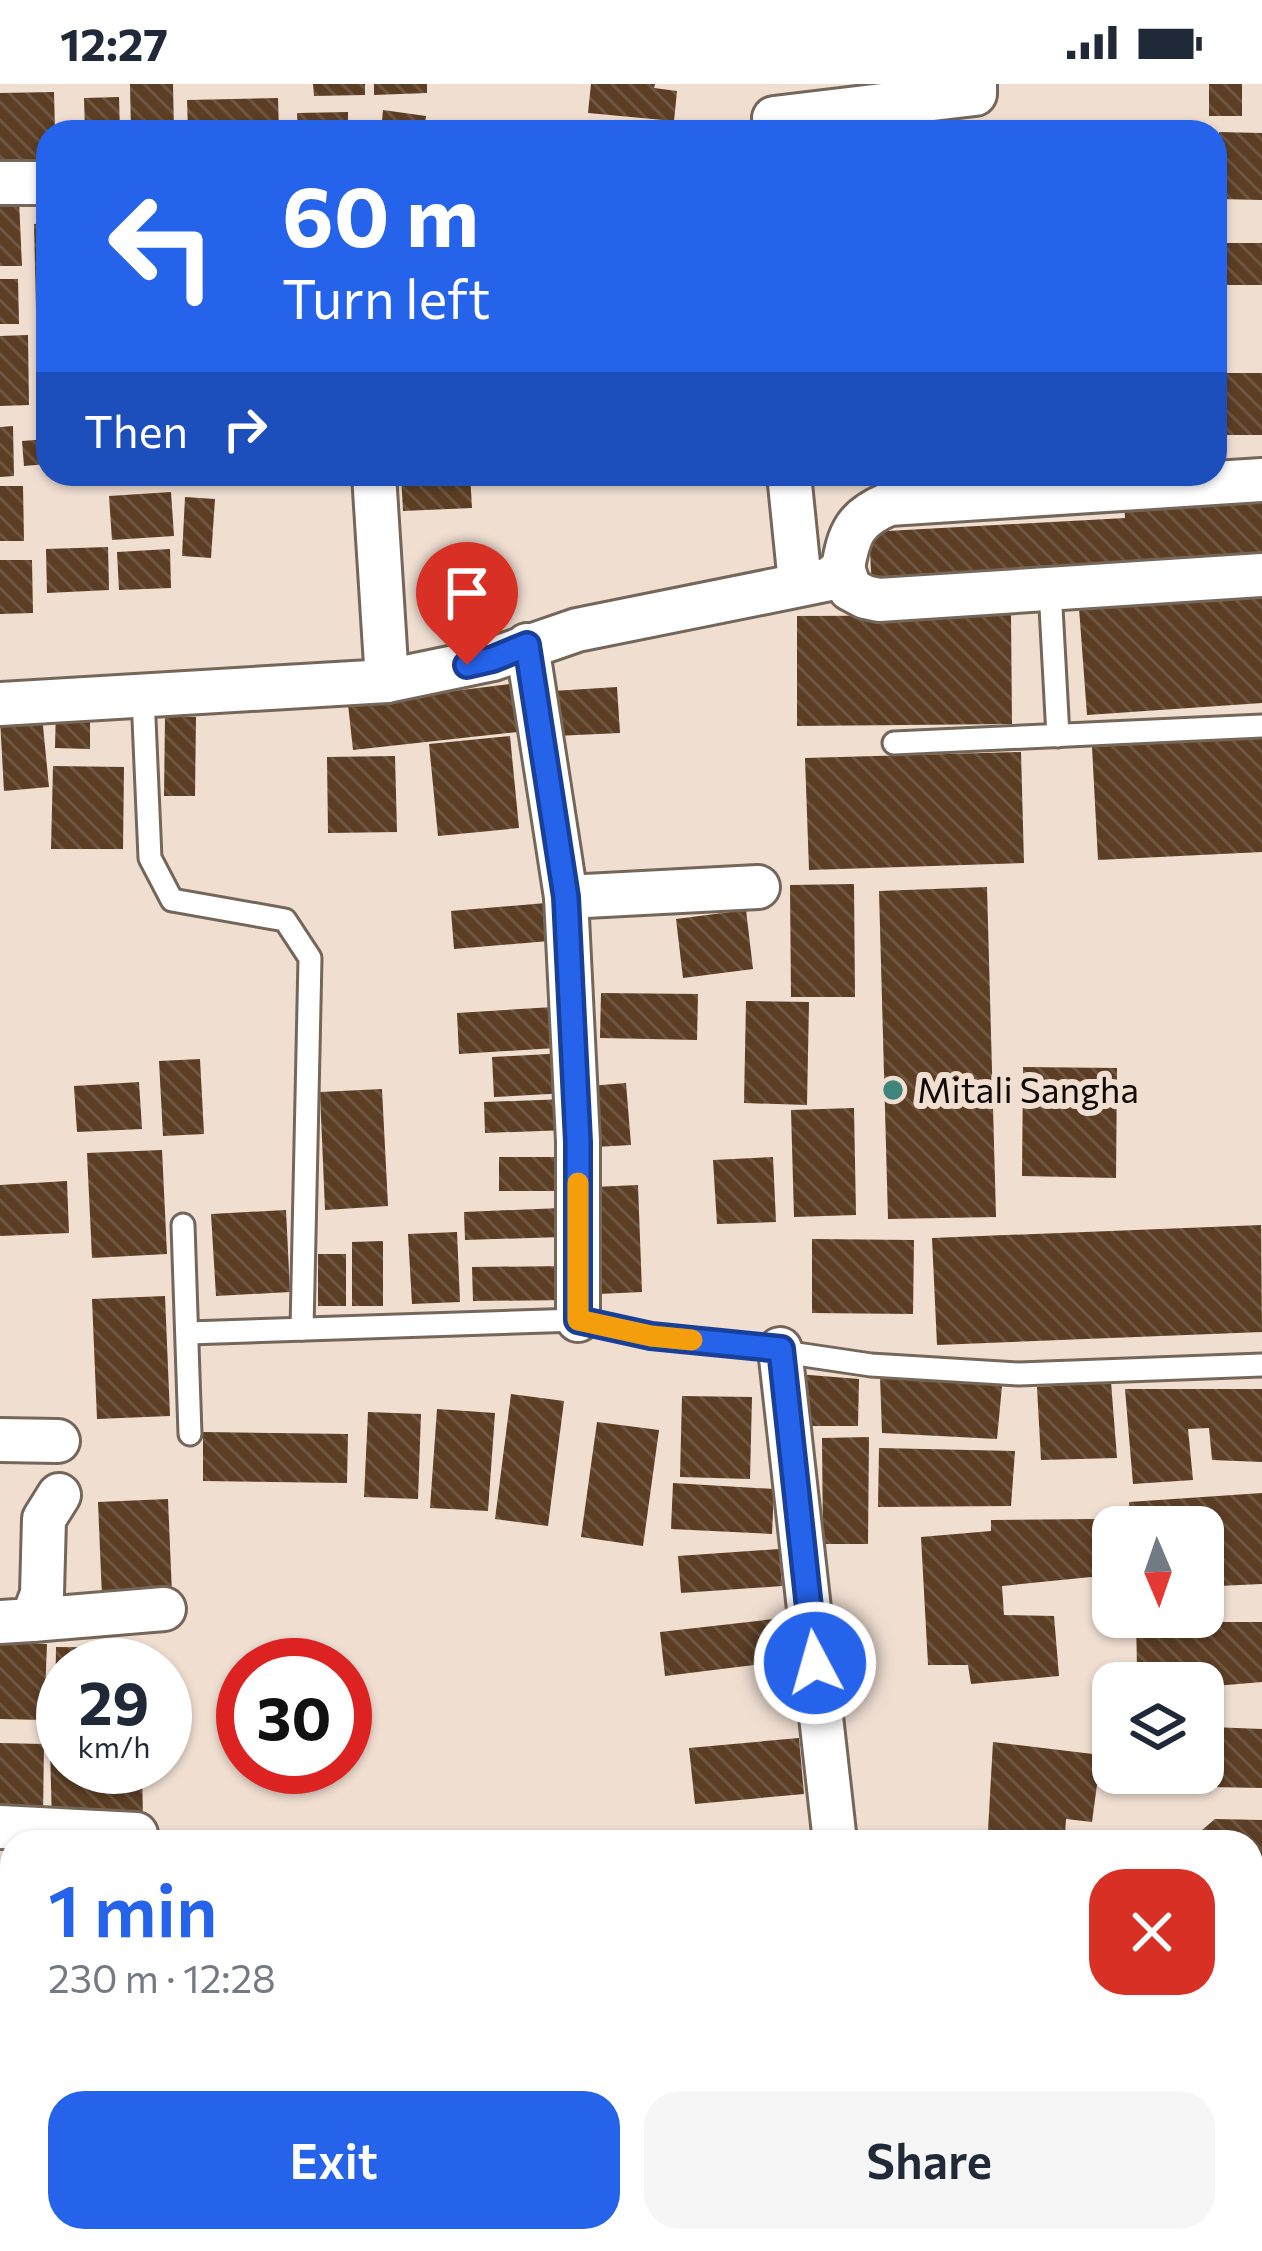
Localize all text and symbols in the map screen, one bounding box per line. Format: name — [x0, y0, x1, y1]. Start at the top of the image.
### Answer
text: 12:27 — [60, 15, 168, 70]
text: 60 m — [282, 162, 479, 264]
icon: left — [84, 168, 240, 324]
text: Turn left — [282, 264, 490, 330]
icon: right — [212, 396, 278, 462]
text: Then — [84, 402, 188, 457]
pin — [416, 542, 518, 665]
icon: arrive — [434, 560, 500, 626]
place label: Mitali Sangha — [917, 1066, 1139, 1110]
marker: Mitali Sangha — [880, 1077, 906, 1103]
north arrow — [1092, 1506, 1224, 1638]
map controls — [1092, 1506, 1224, 1794]
position arrow — [752, 1600, 878, 1726]
speed limit sign: 30 — [216, 1638, 372, 1794]
button: layers — [1092, 1662, 1224, 1794]
text: 29 — [79, 1664, 149, 1737]
text: km/h — [78, 1727, 150, 1764]
text: 1 min — [48, 1864, 218, 1952]
button: close — [1089, 1869, 1215, 1995]
text: 230 m · 12:28 — [48, 1953, 276, 2001]
button: Exit — [48, 2091, 620, 2229]
button: Share — [644, 2091, 1215, 2229]

